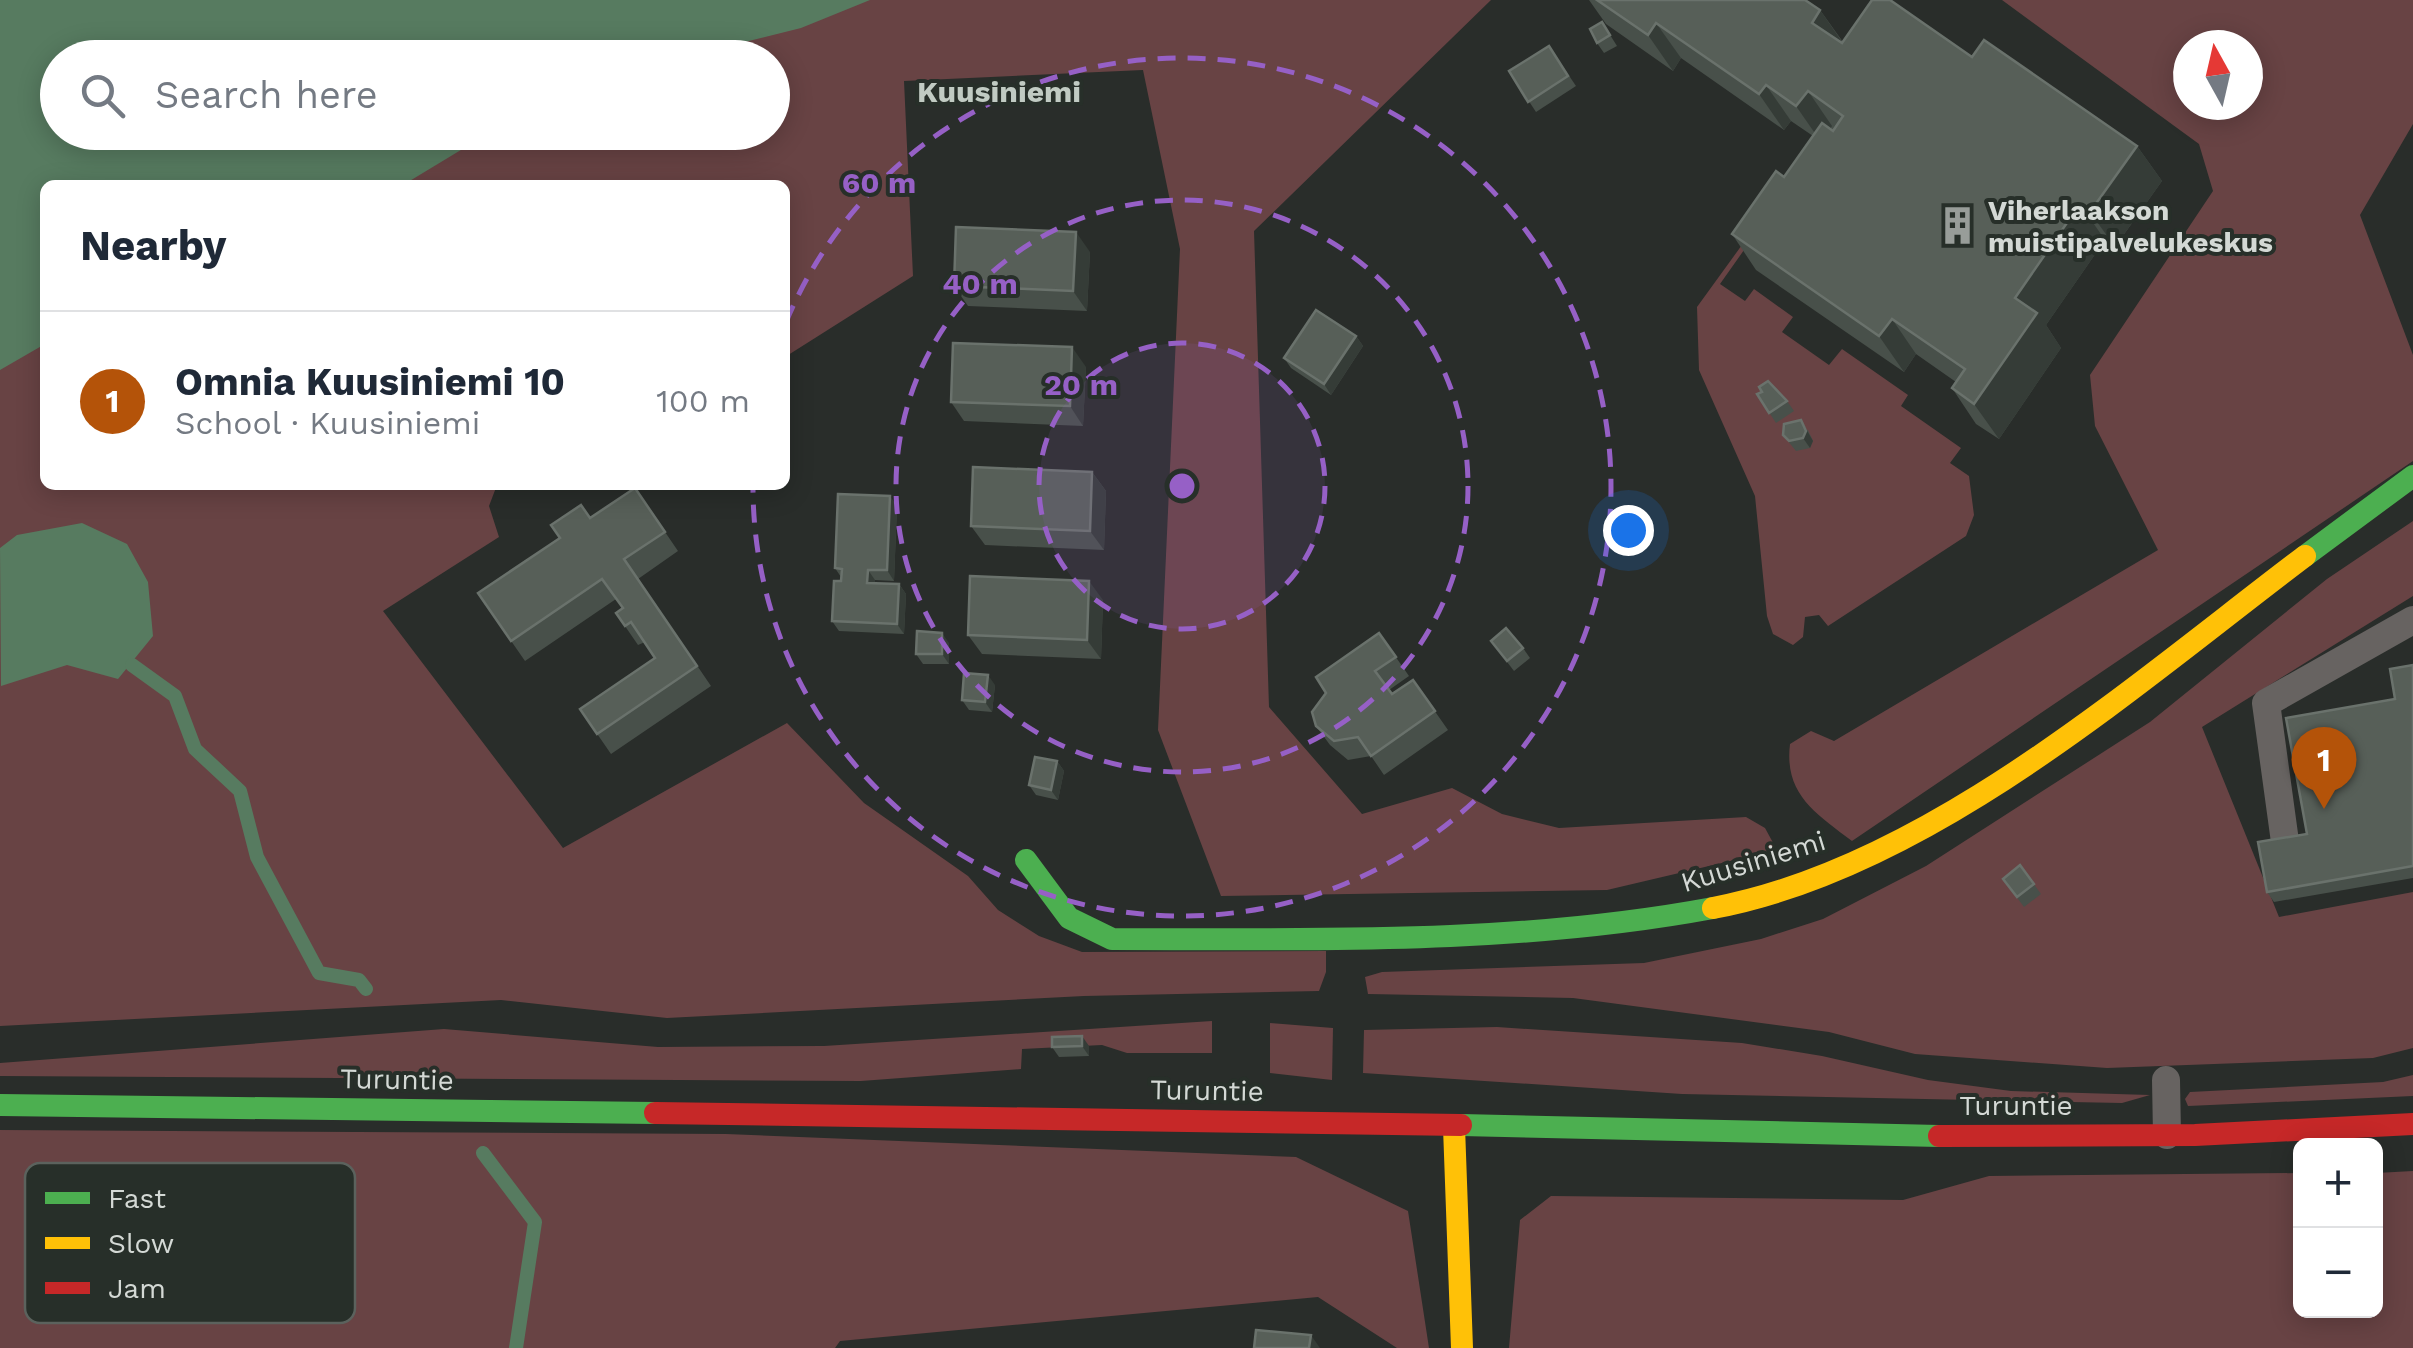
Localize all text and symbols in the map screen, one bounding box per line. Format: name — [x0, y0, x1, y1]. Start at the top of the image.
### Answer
north arrow — [2173, 30, 2263, 120]
search box — [40, 40, 790, 150]
icon: search — [75, 68, 130, 123]
text: Search here — [155, 73, 378, 117]
district label: Kuusiniemi — [917, 74, 1081, 109]
text: 60 m — [842, 165, 916, 200]
place label: Viherlaakson muistipalvelukeskus — [1988, 194, 2273, 259]
building icon: Viherlaakson muistipalvelukeskus — [1937, 205, 1979, 247]
text: Nearby — [80, 221, 227, 270]
text: 40 m — [942, 266, 1018, 301]
text: Omnia Kuusiniemi 10 — [175, 360, 565, 404]
text: 20 m — [1044, 367, 1118, 402]
text: 1 — [106, 382, 119, 420]
text: 100 m — [656, 382, 750, 420]
text: School · Kuusiniemi — [175, 404, 480, 442]
centre of rings — [1164, 468, 1200, 504]
your location — [1603, 505, 1654, 556]
pin: 1 — [2292, 726, 2356, 809]
street label: Kuusiniemi — [1677, 824, 1829, 899]
street label: Turuntie — [340, 1062, 454, 1097]
street label: Turuntie — [1150, 1073, 1264, 1108]
street label: Turuntie — [1959, 1089, 2073, 1122]
map controls — [2293, 1138, 2383, 1318]
button: + — [2293, 1138, 2383, 1228]
legend — [25, 1163, 355, 1323]
text: Fast — [108, 1182, 166, 1215]
text: Slow — [108, 1227, 174, 1260]
button: − — [2293, 1228, 2383, 1318]
text: Jam — [108, 1272, 166, 1305]

